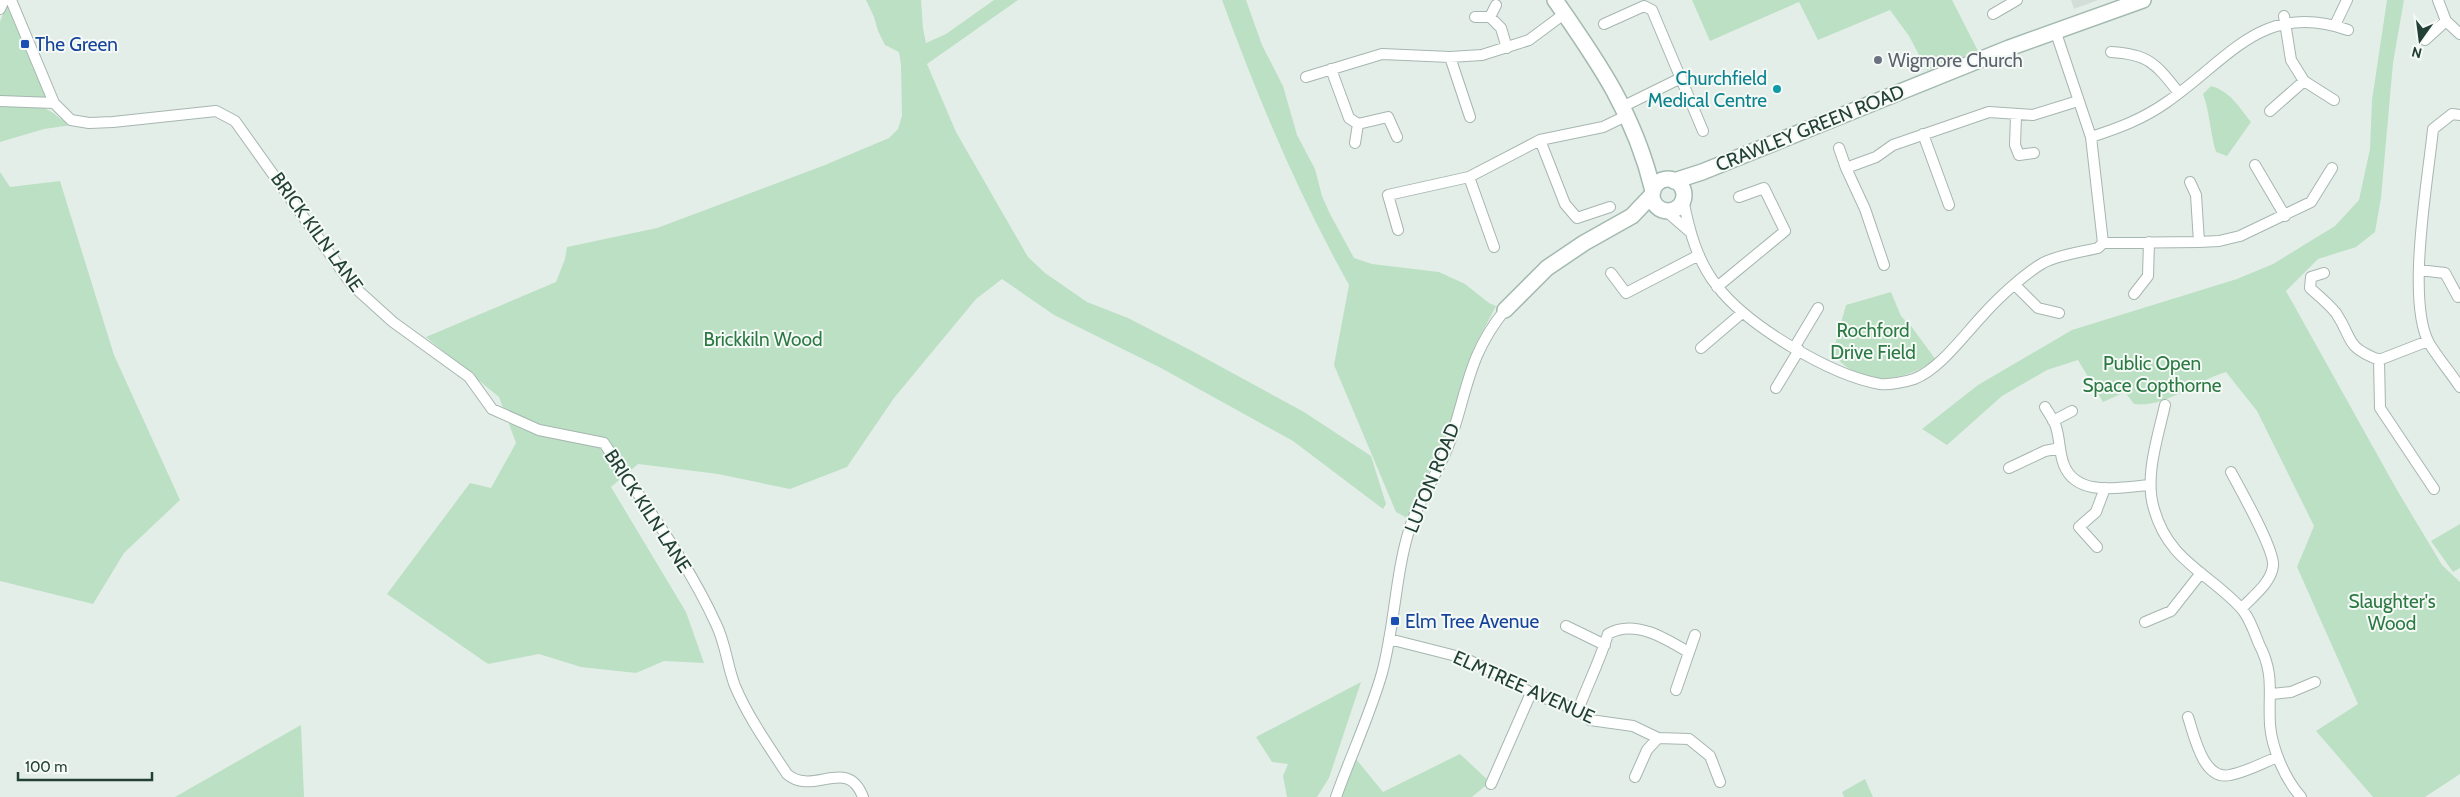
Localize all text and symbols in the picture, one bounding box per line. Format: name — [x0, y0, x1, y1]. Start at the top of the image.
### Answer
north arrow — [2395, 15, 2445, 65]
place label: The Green — [35, 33, 118, 56]
marker: The Green — [19, 38, 31, 50]
text: N — [2410, 43, 2424, 63]
place label: Wigmore Church — [1888, 49, 2023, 72]
marker: Wigmore Church — [1872, 54, 1884, 66]
place label: Churchfield Medical Centre — [1647, 67, 1767, 112]
street label: CRAWLEY GREEN ROAD — [1712, 80, 1908, 176]
marker: Churchfield Medical Centre — [1771, 83, 1783, 95]
street label: BRICK KILN LANE — [266, 168, 368, 296]
park label: Rochford Drive Field — [1830, 319, 1916, 364]
park label: Brickkiln Wood — [704, 328, 823, 351]
park label: Public Open Space Copthorne — [2082, 352, 2222, 397]
street label: LUTON ROAD — [1400, 420, 1465, 536]
street label: BRICK KILN LANE — [600, 445, 696, 577]
park label: Slaughter's Wood — [2348, 590, 2436, 635]
place label: Elm Tree Avenue — [1405, 610, 1539, 633]
marker: Elm Tree Avenue — [1389, 615, 1401, 627]
street label: ELMTREE AVENUE — [1450, 645, 1598, 729]
scale bar — [18, 750, 151, 782]
text: 100 m — [25, 758, 67, 776]

